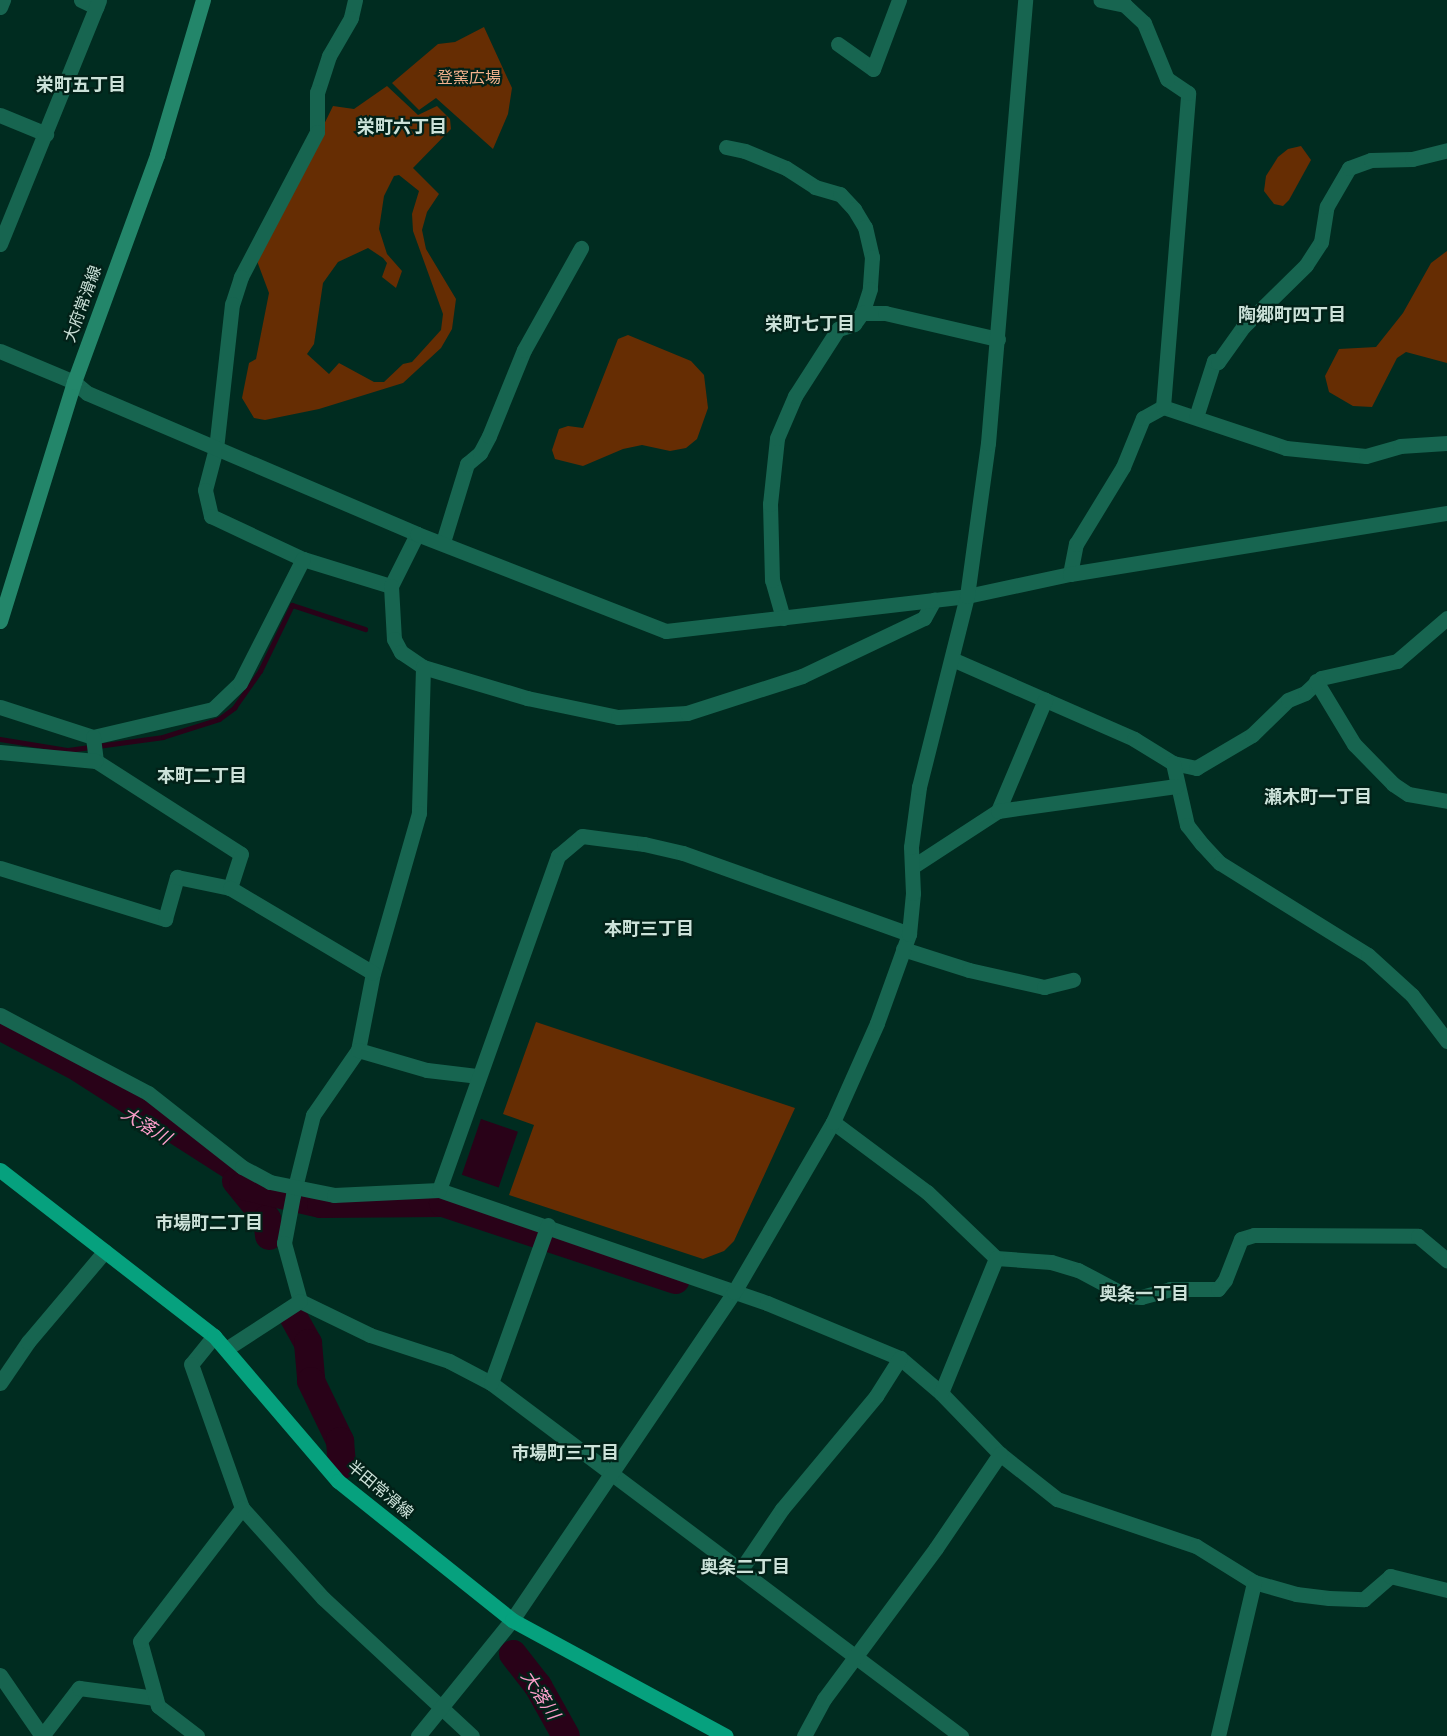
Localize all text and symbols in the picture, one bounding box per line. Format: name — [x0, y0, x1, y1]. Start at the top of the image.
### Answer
park label: 登窯広場 — [437, 68, 501, 88]
district label: 栄町五丁目 — [36, 74, 126, 96]
district label: 栄町六丁目 — [357, 116, 447, 138]
street label: 大府常滑線 — [60, 263, 106, 345]
district label: 陶郷町四丁目 — [1238, 304, 1346, 326]
district label: 栄町七丁目 — [765, 313, 855, 335]
district label: 本町二丁目 — [157, 765, 247, 787]
district label: 瀬木町一丁目 — [1264, 786, 1372, 808]
district label: 本町三丁目 — [604, 918, 694, 940]
water label: 大落川 — [117, 1103, 175, 1149]
district label: 市場町二丁目 — [155, 1212, 263, 1234]
district label: 奥条一丁目 — [1099, 1283, 1189, 1305]
district label: 市場町三丁目 — [511, 1442, 619, 1464]
street label: 半田常滑線 — [343, 1457, 417, 1523]
district label: 奥条二丁目 — [700, 1556, 790, 1578]
water label: 大落川 — [516, 1666, 564, 1724]

